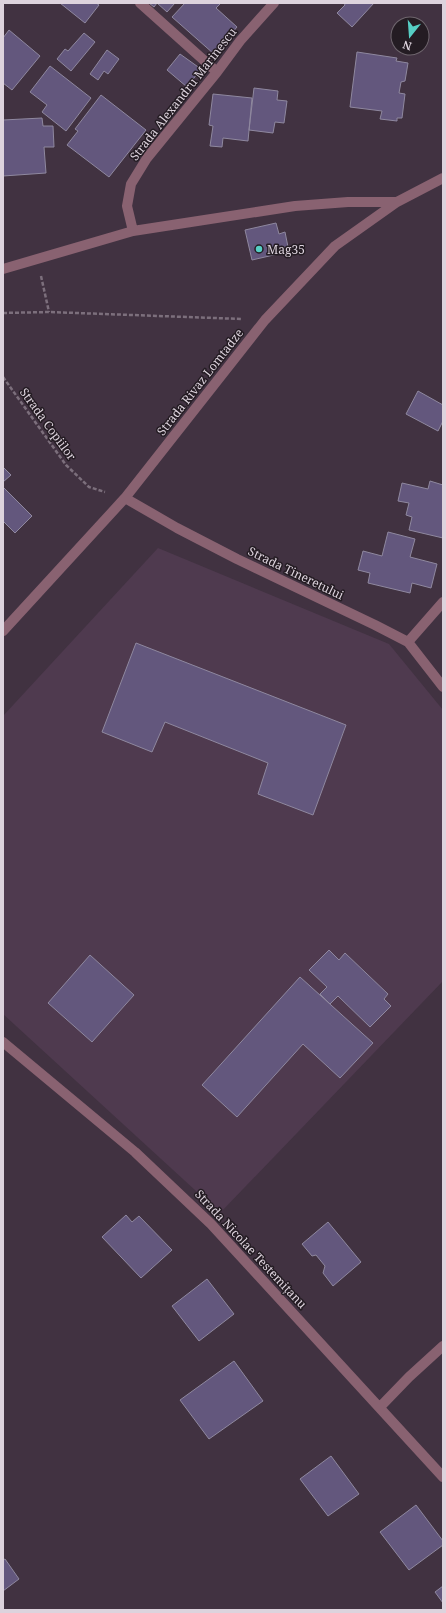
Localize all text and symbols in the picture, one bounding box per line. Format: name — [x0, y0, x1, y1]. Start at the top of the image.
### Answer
north arrow — [390, 16, 430, 56]
street label: Strada Alexandru Marinescu — [126, 24, 241, 164]
text: N — [400, 38, 413, 54]
place label: Mag35 — [267, 241, 305, 258]
marker: Mag35 — [254, 244, 264, 254]
street label: Strada Rivaz Lomtadze — [153, 325, 247, 439]
street label: Strada Copiilor — [16, 384, 80, 464]
street label: Strada Tineretului — [245, 542, 347, 604]
street label: Strada Nicolae Testemițanu — [191, 1186, 311, 1312]

